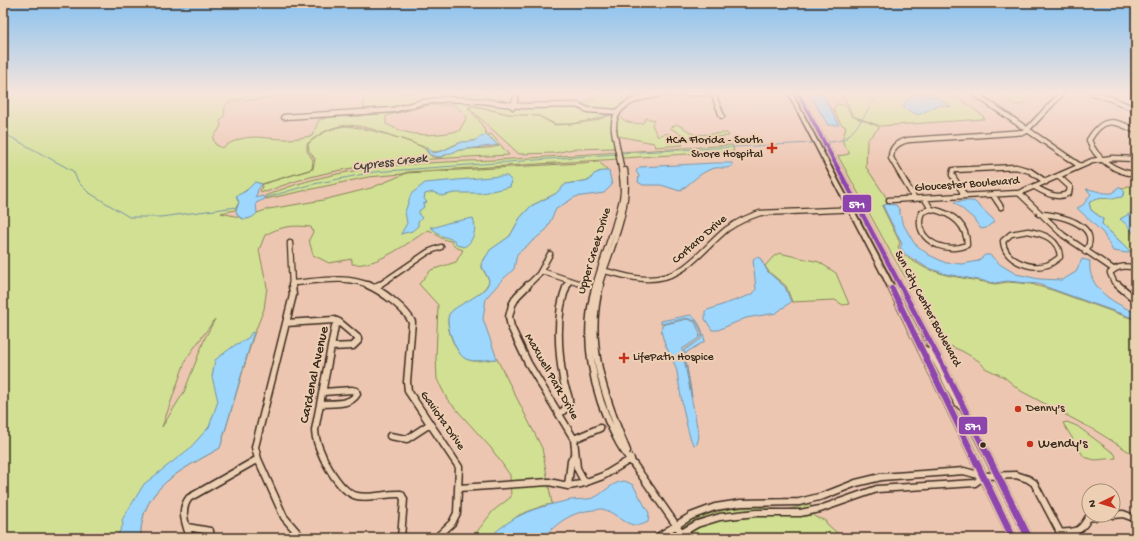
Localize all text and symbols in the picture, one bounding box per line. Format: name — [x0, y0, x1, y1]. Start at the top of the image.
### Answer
place label: HCA Florida - South Shore Hospital — [666, 134, 764, 162]
marker: HCA Florida - South Shore Hospital — [766, 142, 778, 154]
water label: Cypress Creek — [352, 151, 429, 175]
street label: Gloucester Boulevard — [914, 174, 1021, 196]
line badge: 571 — [842, 194, 872, 213]
text: 571 — [849, 200, 865, 212]
street label: Upper Creek Drive — [575, 205, 615, 296]
street label: Cortaro Drive — [670, 212, 731, 268]
street label: Sun City Center Boulevard — [891, 249, 964, 370]
street label: Cardenal Avenue — [296, 324, 334, 425]
street label: Maxwell Park Drive — [521, 332, 582, 423]
place label: LifePath Hospice — [633, 351, 714, 365]
marker: LifePath Hospice — [618, 352, 630, 364]
street label: Gaviota Drive — [416, 389, 468, 454]
place label: Denny's — [1025, 402, 1065, 416]
marker: Denny's — [1013, 404, 1023, 414]
line badge: 571 — [958, 416, 988, 435]
text: 571 — [965, 422, 981, 434]
place label: Wendy's — [1038, 436, 1088, 453]
marker: Wendy's — [1025, 439, 1035, 449]
unlabelled marker — [978, 440, 988, 450]
north arrow — [1081, 483, 1121, 523]
text: N — [1087, 500, 1099, 508]

